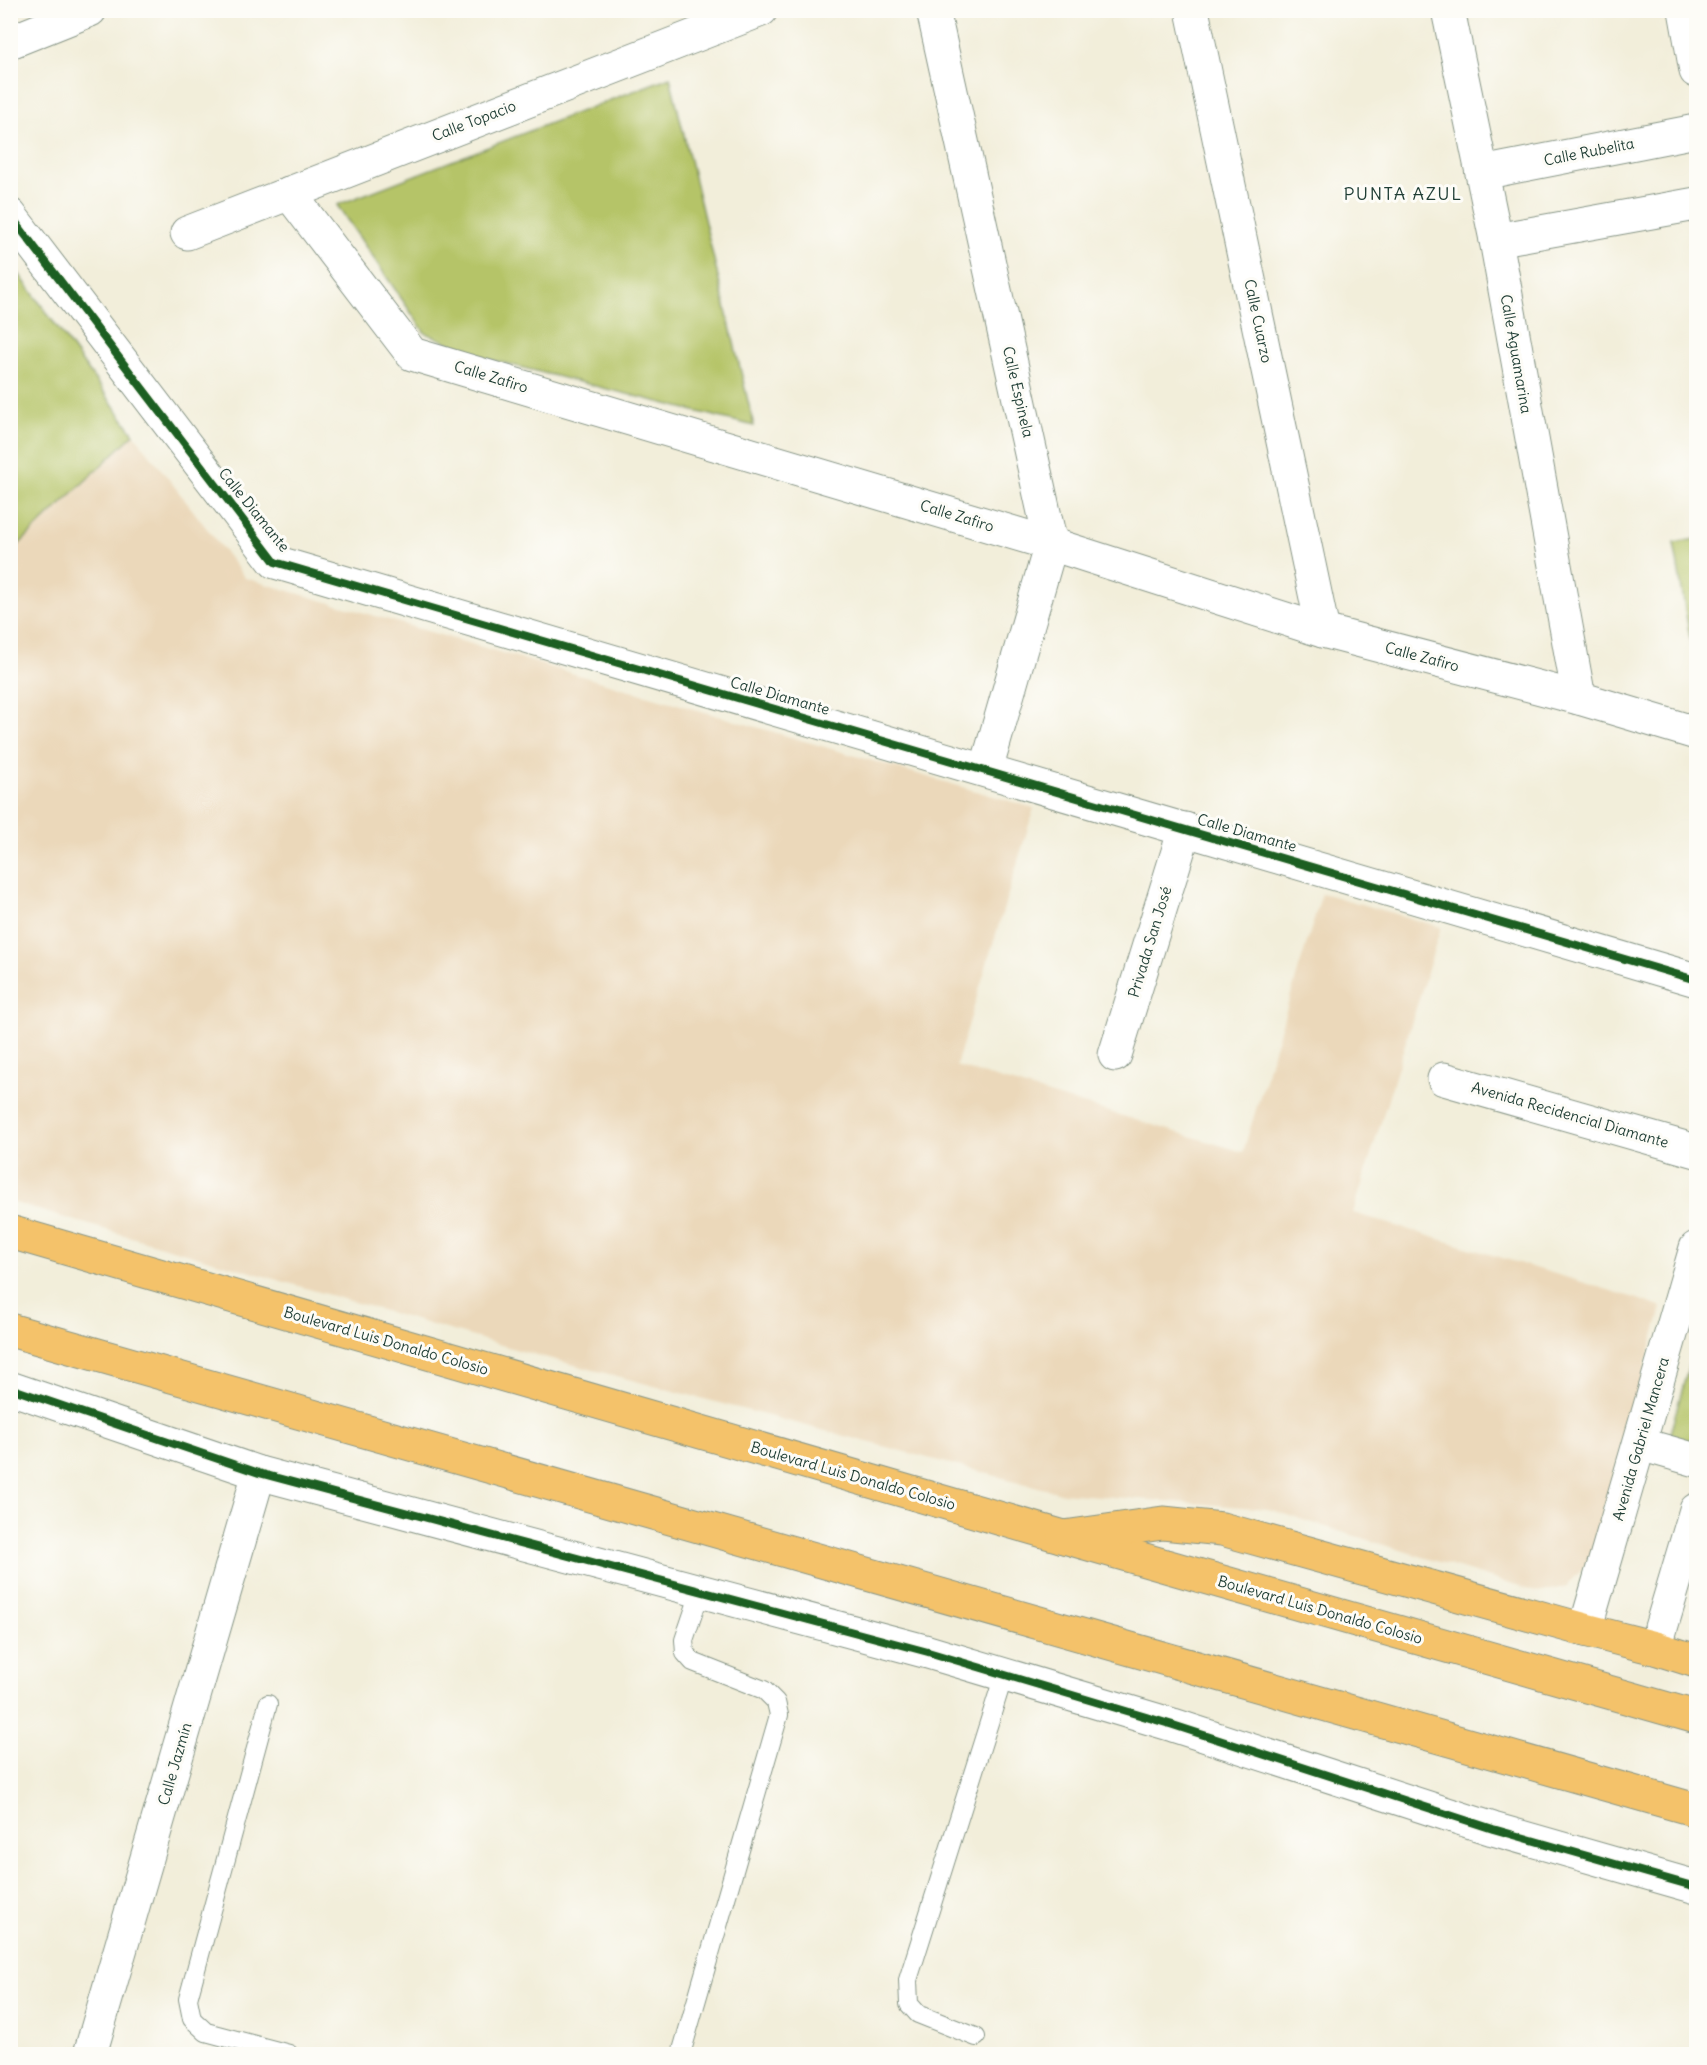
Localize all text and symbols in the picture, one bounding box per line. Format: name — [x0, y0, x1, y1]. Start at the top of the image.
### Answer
street label: Calle Topacio — [429, 96, 519, 145]
street label: Calle Rubelita — [1542, 133, 1636, 170]
district label: PUNTA AZUL — [1344, 182, 1462, 205]
street label: Calle Cuarzo — [1240, 277, 1277, 365]
street label: Calle Aguamarina — [1497, 293, 1536, 415]
street label: Calle Espinela — [999, 344, 1038, 440]
street label: Calle Zafiro — [452, 356, 530, 397]
street label: Calle Diamante — [215, 464, 294, 555]
street label: Calle Zafiro — [918, 495, 996, 536]
street label: Calle Zafiro — [1383, 637, 1461, 676]
street label: Calle Diamante — [728, 672, 832, 719]
street label: Calle Diamante — [1195, 809, 1299, 856]
street label: Privada San José — [1124, 884, 1175, 1000]
street label: Avenida Recidencial Diamante — [1469, 1077, 1671, 1152]
street label: Boulevard Luis Donaldo Colosio — [282, 1302, 491, 1379]
street label: Avenida Gabriel Mancera — [1608, 1354, 1673, 1523]
street label: Boulevard Luis Donaldo Colosio — [749, 1437, 958, 1514]
street label: Boulevard Luis Donaldo Colosio — [1216, 1571, 1425, 1648]
street label: Calle Jazmín — [154, 1720, 195, 1807]

